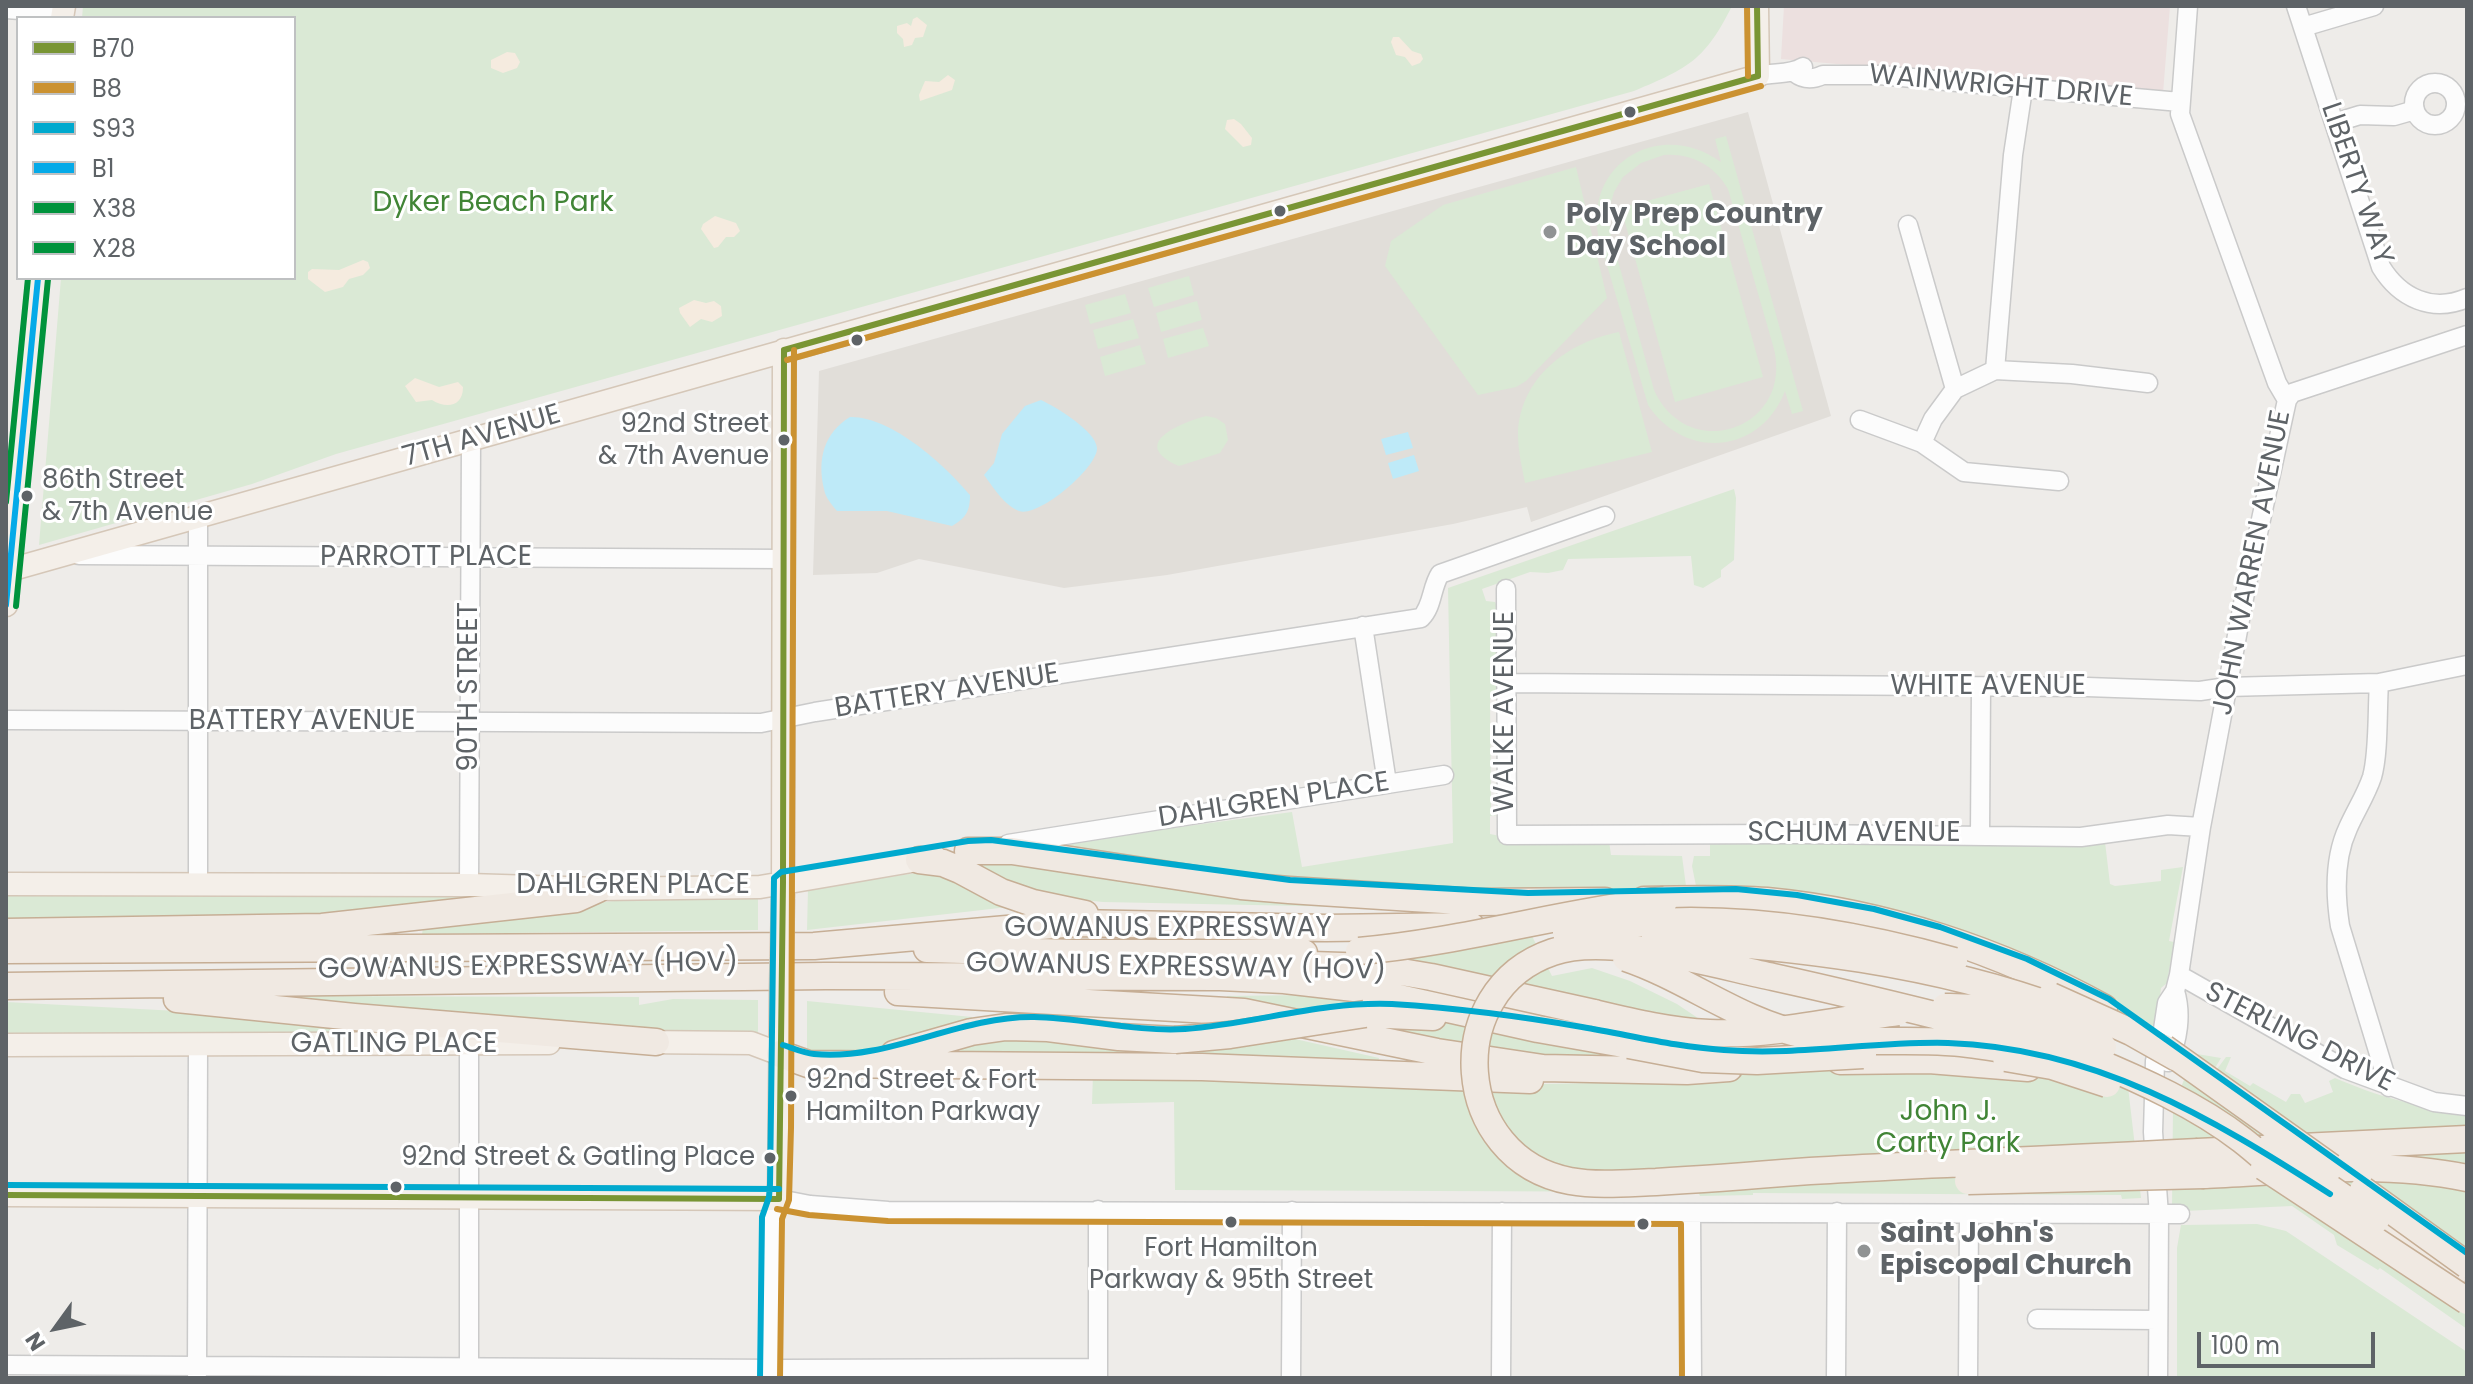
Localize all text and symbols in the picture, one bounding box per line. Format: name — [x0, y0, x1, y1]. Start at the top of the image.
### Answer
legend — [16, 16, 296, 280]
text: B70 — [92, 32, 135, 65]
street label: WAINWRIGHT DRIVE — [1868, 59, 2134, 115]
text: B8 — [92, 72, 122, 105]
street label: LIBERTY WAY — [2313, 99, 2399, 269]
unlabelled marker — [1622, 104, 1638, 120]
text: S93 — [92, 112, 135, 145]
text: B1 — [92, 152, 114, 185]
park label: Dyker Beach Park — [372, 187, 614, 221]
text: X38 — [92, 192, 136, 225]
place label: Poly Prep Country Day School — [1566, 199, 1823, 265]
unlabelled marker — [1272, 203, 1288, 219]
marker: Poly Prep Country Day School — [1541, 223, 1559, 241]
text: X28 — [92, 232, 136, 265]
unlabelled marker — [849, 332, 865, 348]
street label: 7TH AVENUE — [399, 398, 565, 476]
street label: JOHN WARREN AVENUE — [2207, 408, 2299, 718]
place label: 92nd Street & 7th Avenue — [598, 409, 769, 470]
marker: 92nd Street & 7th Avenue — [776, 432, 792, 448]
place label: 86th Street & 7th Avenue — [42, 465, 213, 526]
marker: 86th Street & 7th Avenue — [19, 488, 35, 504]
street label: PARROTT PLACE — [320, 541, 532, 575]
street label: 90TH STREET — [453, 602, 487, 772]
street label: WALKE AVENUE — [1489, 611, 1523, 813]
street label: BATTERY AVENUE — [832, 658, 1062, 726]
street label: WHITE AVENUE — [1890, 670, 2086, 704]
street label: BATTERY AVENUE — [189, 705, 415, 739]
street label: DAHLGREN PLACE — [1156, 766, 1392, 836]
street label: SCHUM AVENUE — [1747, 817, 1961, 851]
street label: DAHLGREN PLACE — [516, 869, 750, 903]
street label: GOWANUS EXPRESSWAY — [1004, 912, 1332, 946]
street label: GOWANUS EXPRESSWAY (HOV) — [318, 947, 738, 987]
street label: GOWANUS EXPRESSWAY (HOV) — [966, 948, 1386, 988]
street label: STERLING DRIVE — [2199, 976, 2399, 1100]
street label: GATLING PLACE — [291, 1028, 497, 1062]
place label: 92nd Street & Fort Hamilton Parkway — [806, 1065, 1040, 1126]
marker: 92nd Street & Fort Hamilton Parkway — [783, 1088, 799, 1104]
park label: John J. Carty Park — [1876, 1096, 2020, 1162]
place label: 92nd Street & Gatling Place — [401, 1142, 755, 1174]
marker: 92nd Street & Gatling Place — [762, 1150, 778, 1166]
unlabelled marker — [388, 1179, 404, 1195]
marker: Fort Hamilton Parkway & 95th Street — [1223, 1214, 1239, 1230]
unlabelled marker — [1635, 1216, 1651, 1232]
place label: Saint John's Episcopal Church — [1880, 1218, 2132, 1284]
place label: Fort Hamilton Parkway & 95th Street — [1089, 1233, 1373, 1294]
marker: Saint John's Episcopal Church — [1855, 1242, 1873, 1260]
north arrow — [16, 1288, 96, 1368]
scale bar — [2201, 1316, 2379, 1366]
text: N — [18, 1326, 53, 1357]
text: 100 m — [2211, 1329, 2280, 1362]

